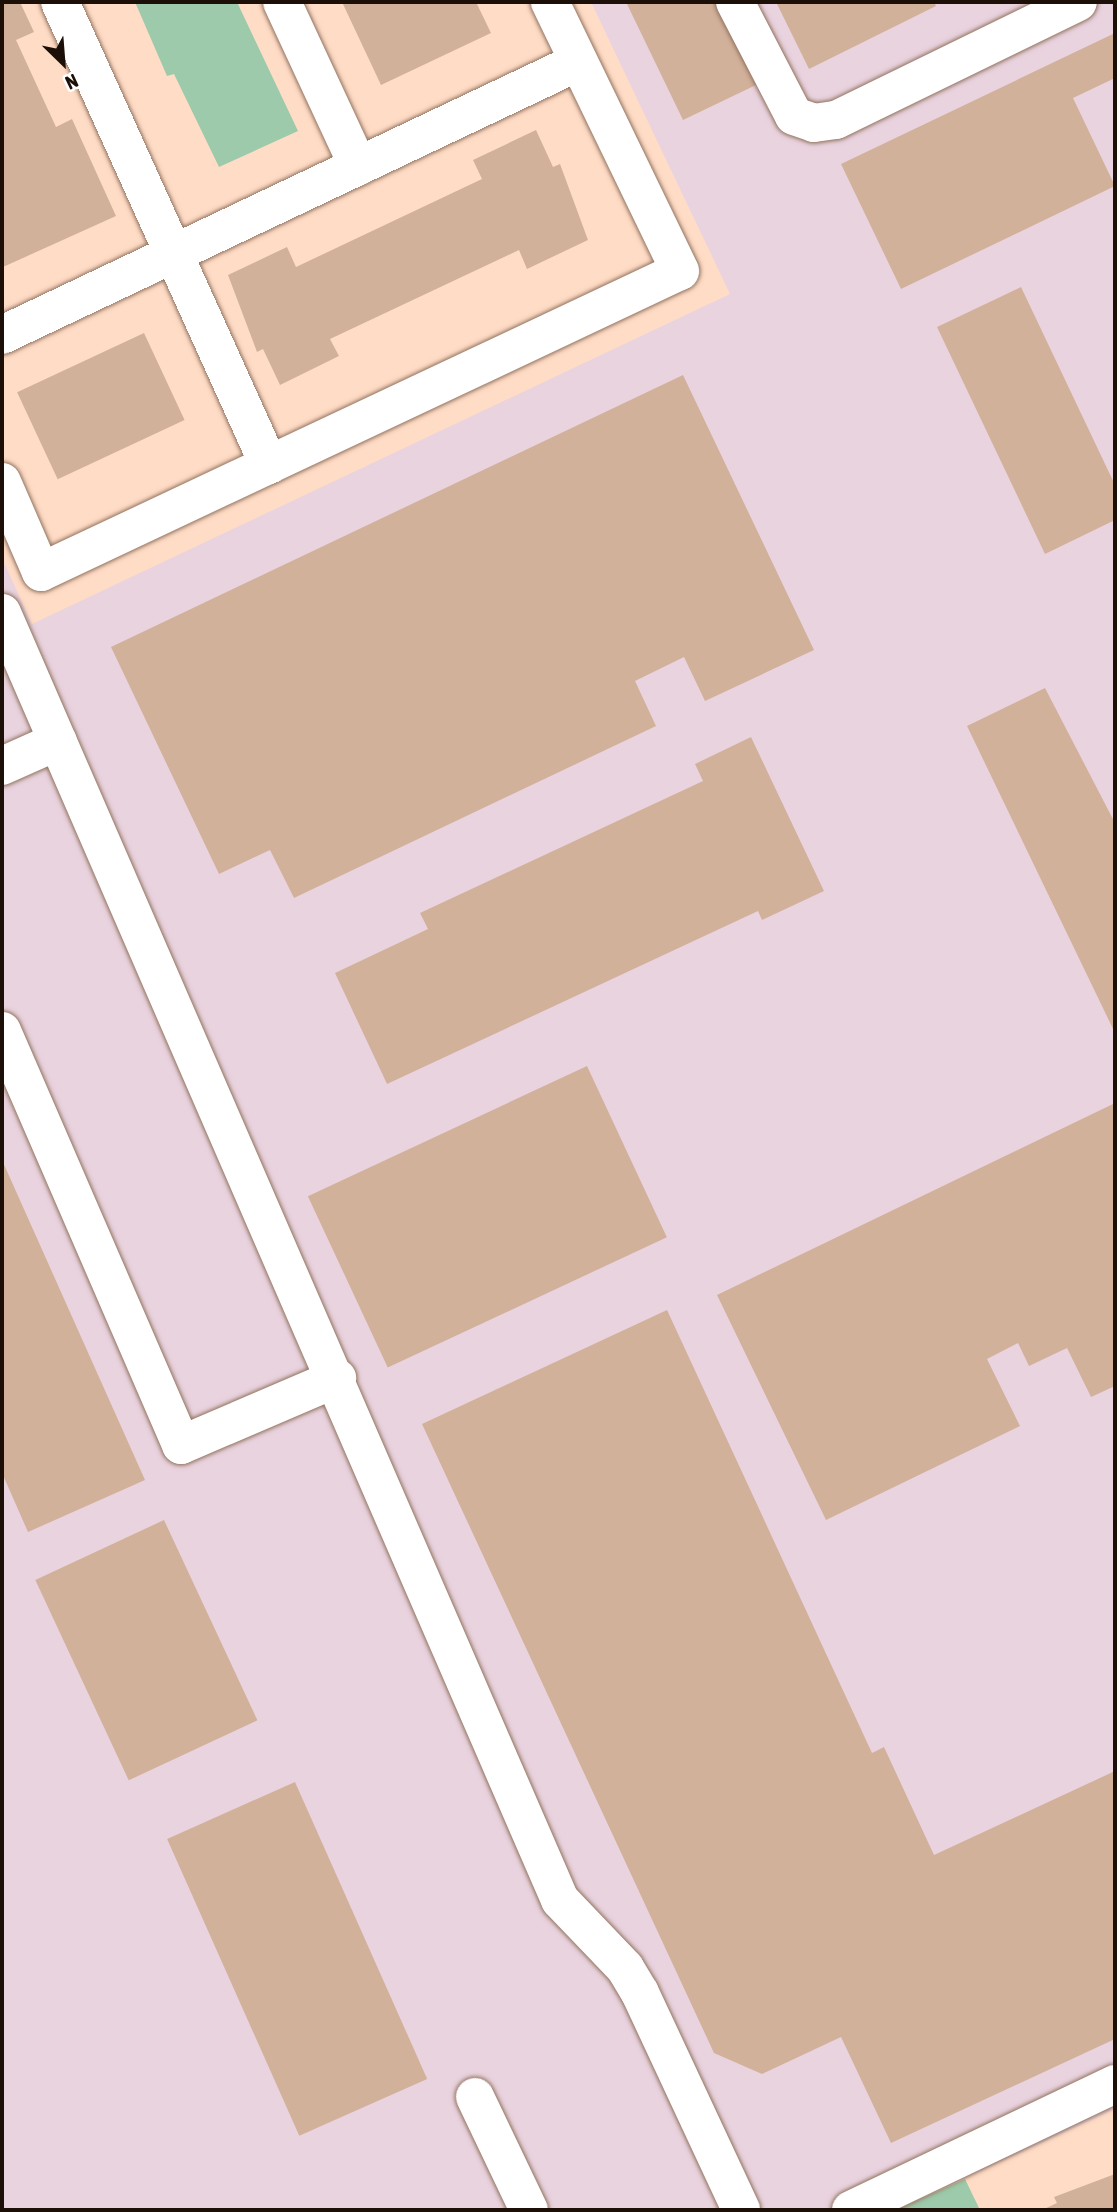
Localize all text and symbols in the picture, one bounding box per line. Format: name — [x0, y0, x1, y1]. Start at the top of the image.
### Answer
north arrow — [28, 28, 98, 98]
text: N — [62, 70, 82, 94]

